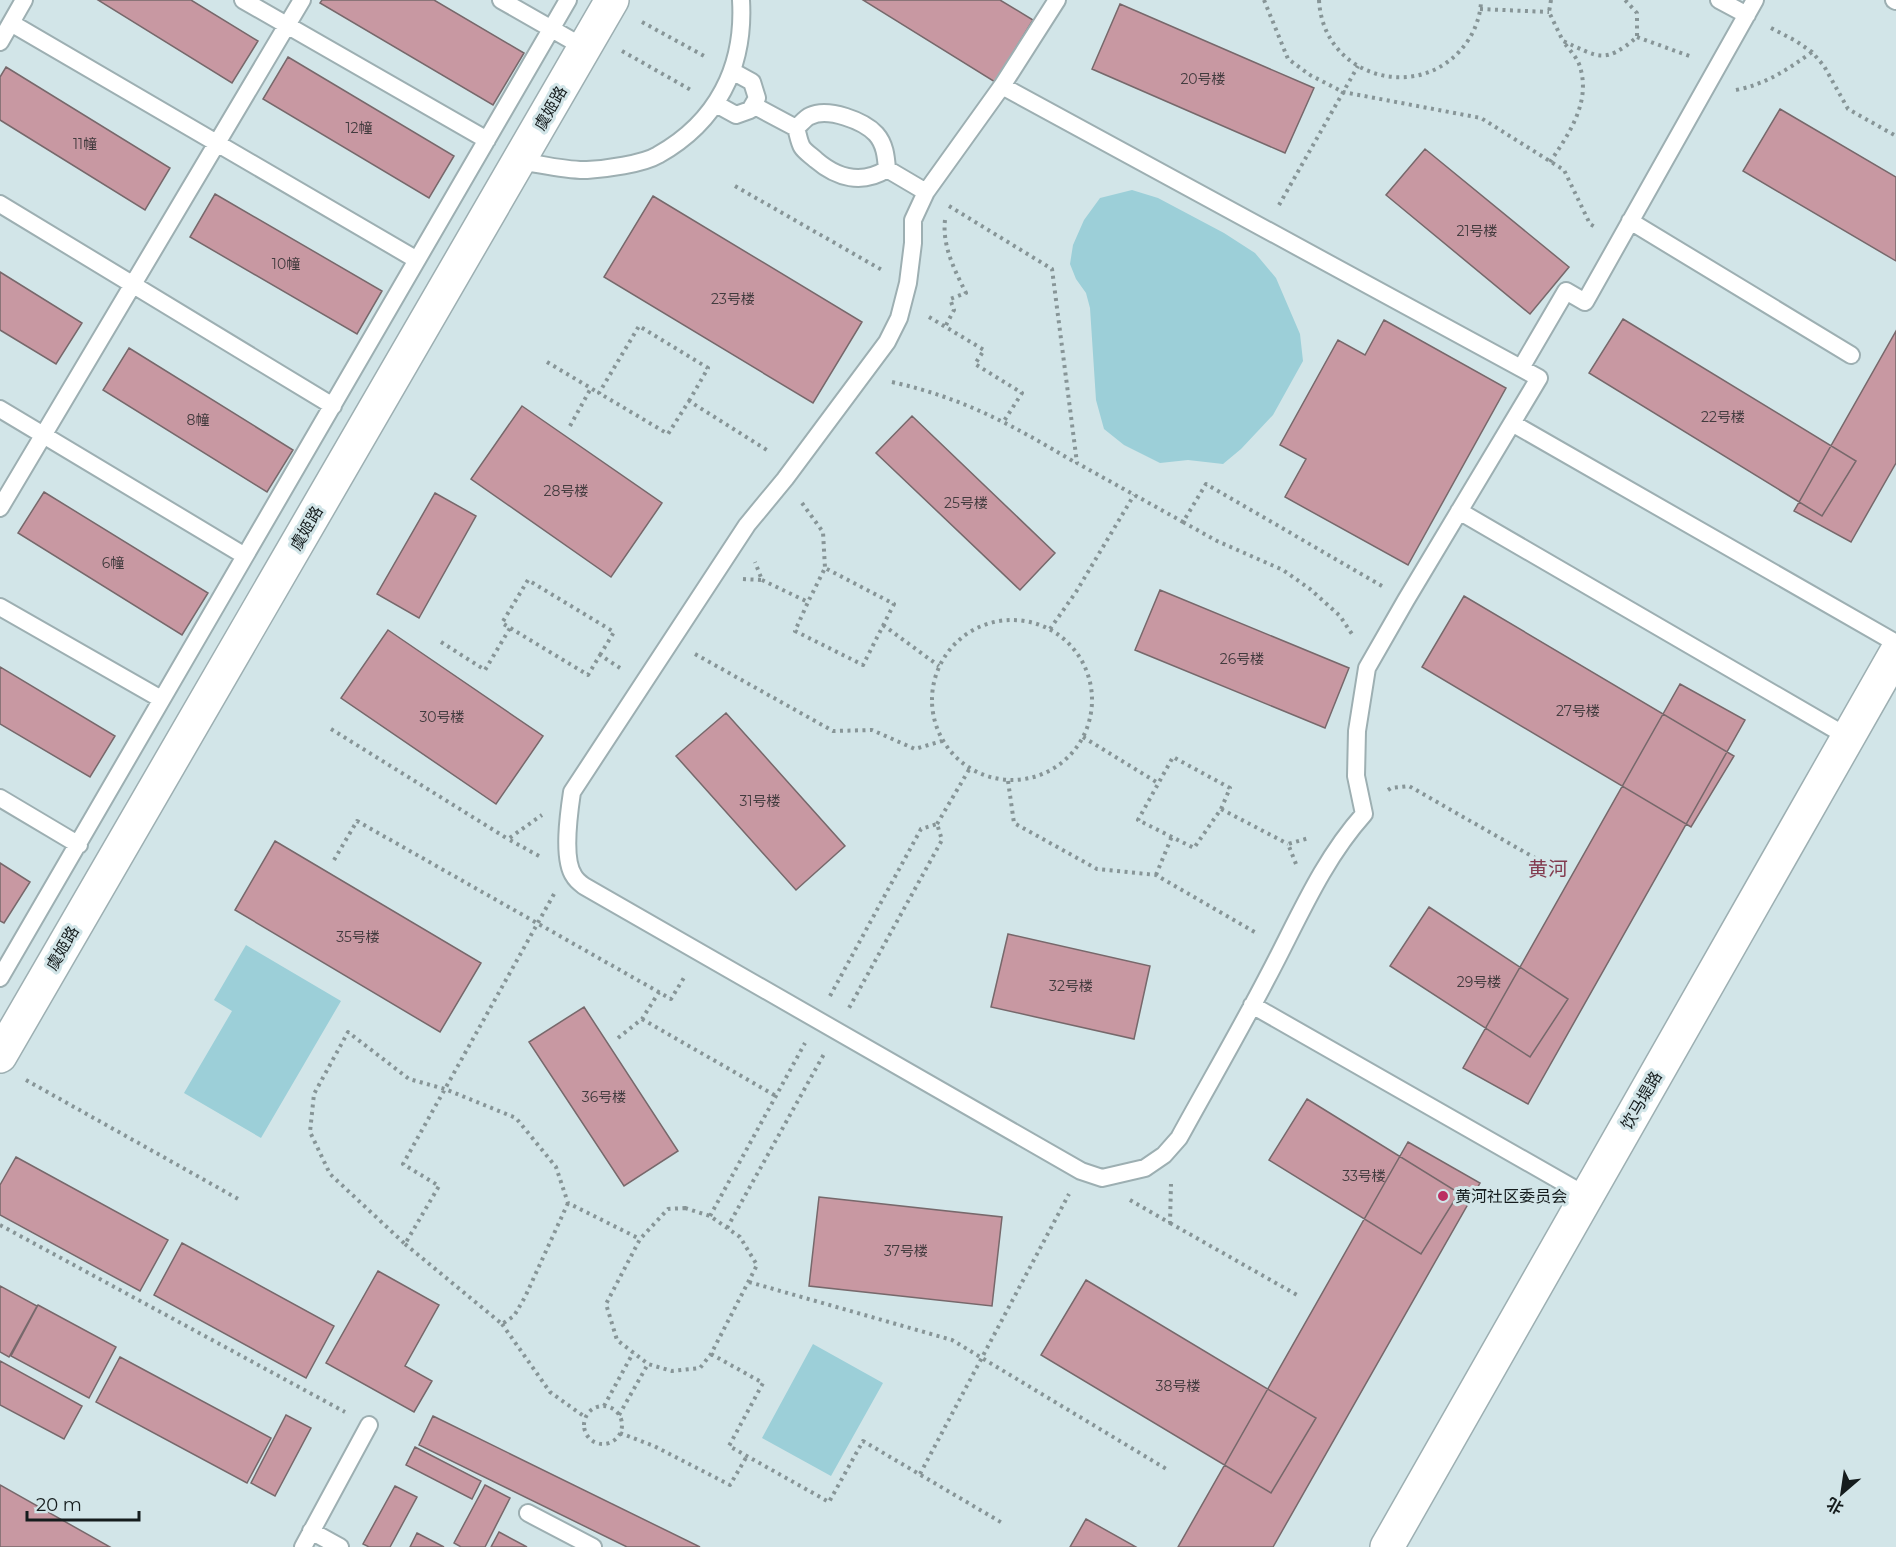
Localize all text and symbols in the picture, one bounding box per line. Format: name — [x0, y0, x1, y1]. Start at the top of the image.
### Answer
house number: 20号楼 — [1180, 70, 1226, 88]
street label: 虞姬路 — [530, 83, 571, 134]
house number: 12幢 — [345, 119, 373, 137]
house number: 11幢 — [73, 135, 97, 153]
house number: 21号楼 — [1456, 222, 1498, 240]
house number: 10幢 — [272, 255, 300, 273]
house number: 23号楼 — [711, 290, 755, 308]
house number: 22号楼 — [1701, 408, 1745, 426]
house number: 8幢 — [187, 411, 209, 429]
house number: 28号楼 — [544, 482, 588, 500]
house number: 25号楼 — [944, 494, 988, 512]
street label: 虞姬路 — [286, 503, 327, 554]
house number: 6幢 — [102, 554, 124, 572]
house number: 26号楼 — [1220, 650, 1264, 668]
house number: 27号楼 — [1556, 702, 1600, 720]
house number: 30号楼 — [419, 708, 465, 726]
house number: 31号楼 — [740, 792, 780, 810]
district label: 黄河 — [1528, 857, 1568, 881]
street label: 虞姬路 — [42, 923, 83, 974]
house number: 35号楼 — [336, 928, 380, 946]
house number: 29号楼 — [1457, 973, 1501, 991]
house number: 32号楼 — [1049, 977, 1093, 995]
street label: 饮马堤路 — [1617, 1068, 1666, 1133]
house number: 36号楼 — [582, 1088, 626, 1106]
house number: 33号楼 — [1342, 1167, 1386, 1185]
place label: 黄河社区委员会 — [1455, 1187, 1567, 1206]
marker: 黄河社区委员会 — [1436, 1189, 1450, 1203]
house number: 37号楼 — [884, 1242, 928, 1260]
house number: 38号楼 — [1156, 1377, 1200, 1395]
north arrow — [1812, 1463, 1872, 1523]
scale bar — [27, 1484, 140, 1522]
text: 北 — [1823, 1493, 1847, 1518]
text: 20 m — [36, 1494, 82, 1516]

